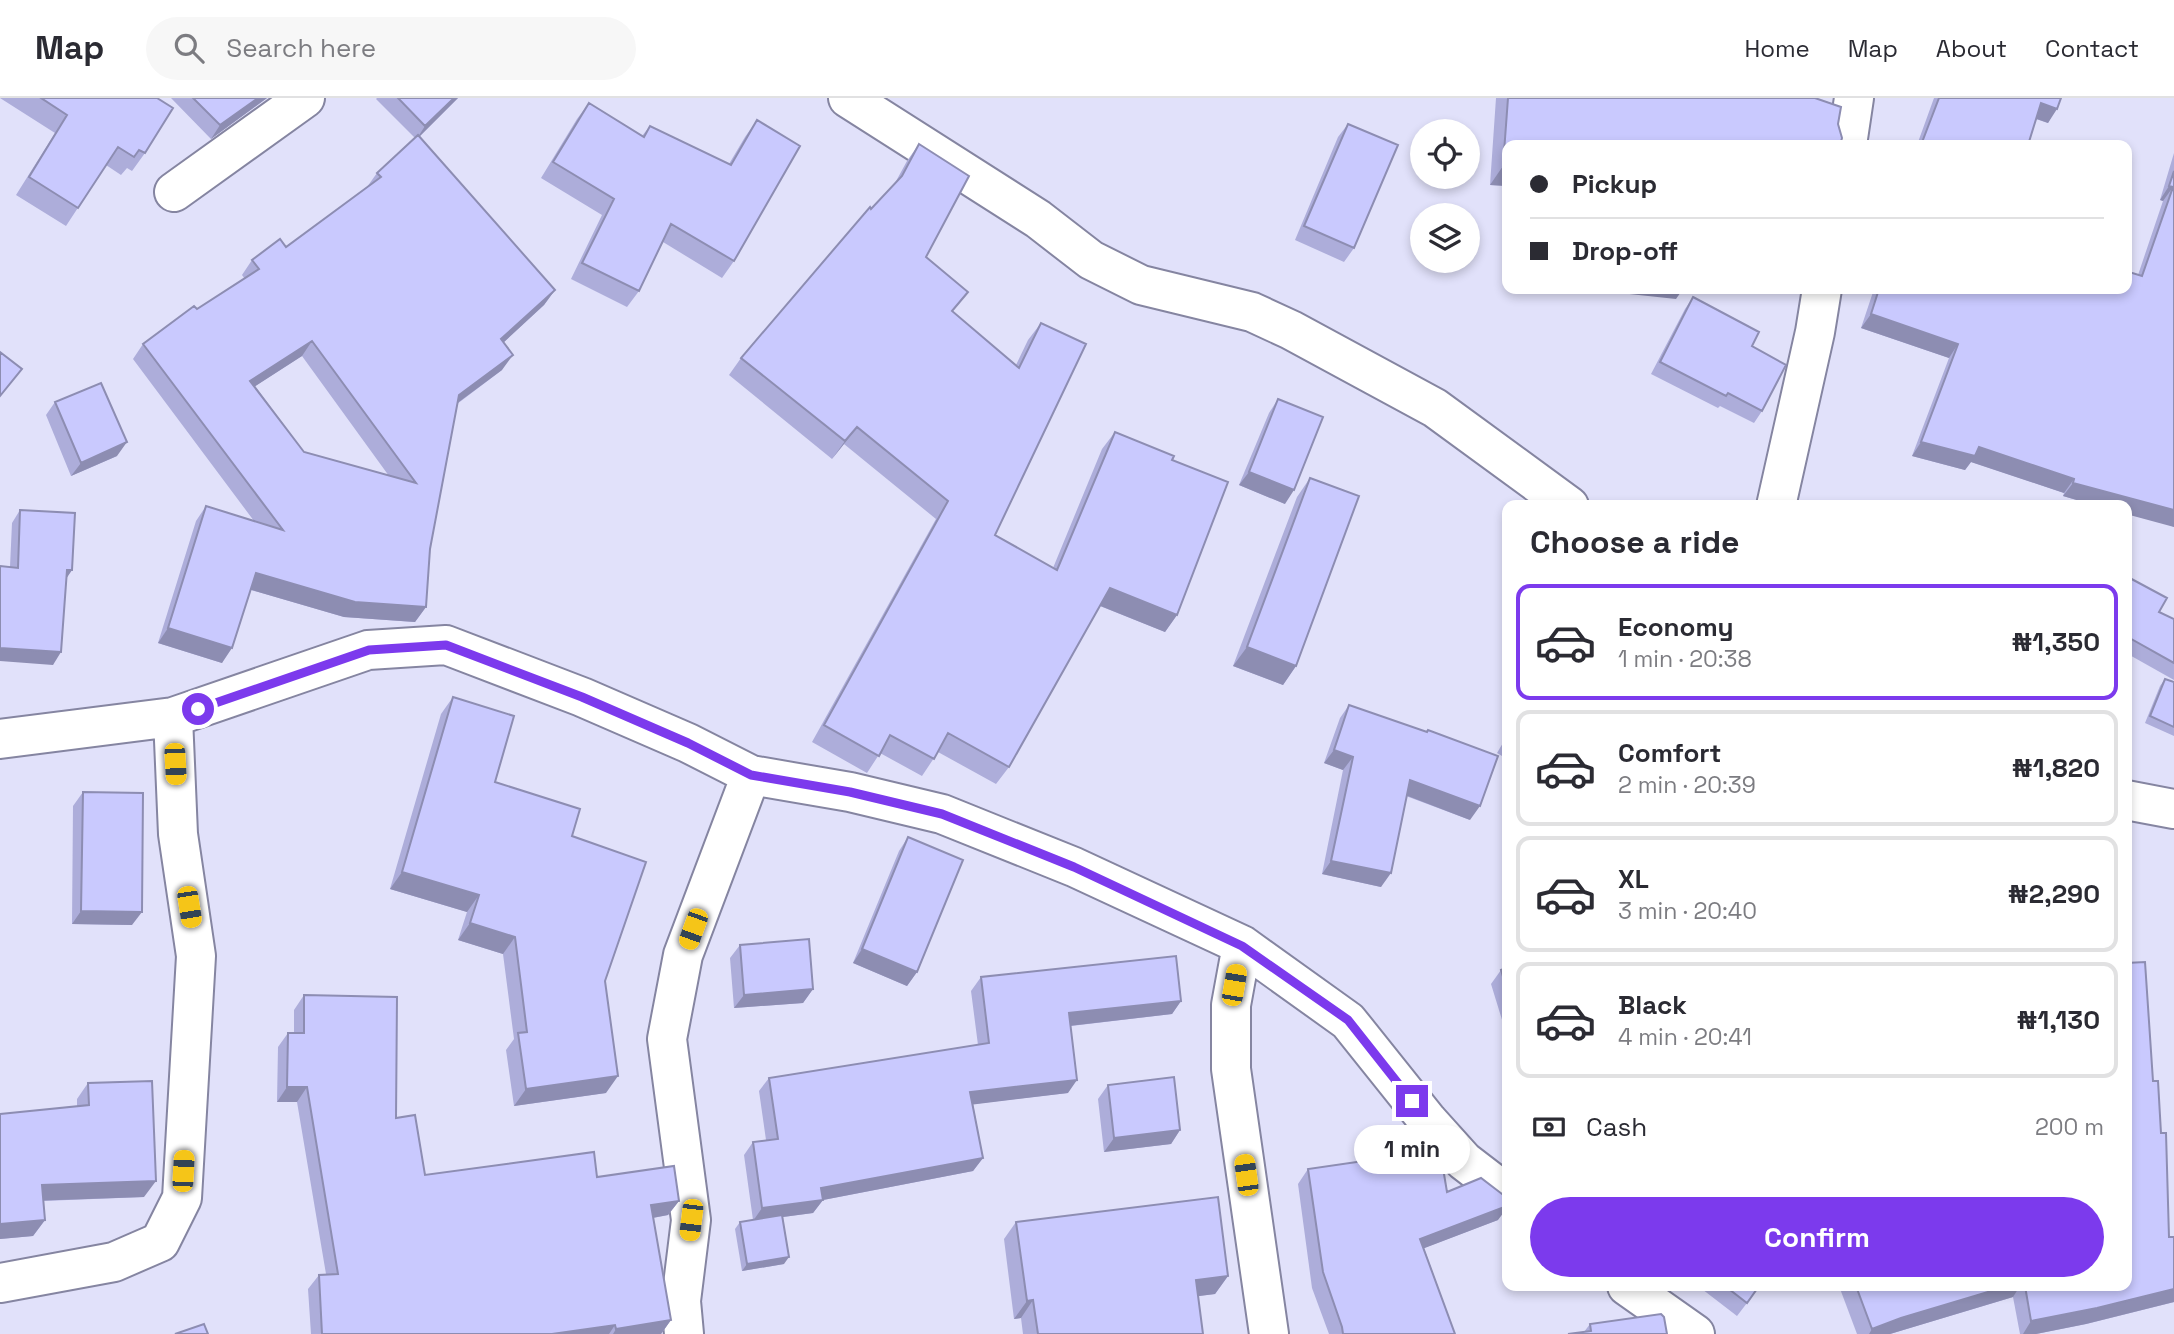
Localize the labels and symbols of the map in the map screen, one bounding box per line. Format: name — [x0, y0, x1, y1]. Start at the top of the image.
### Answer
route start — [182, 693, 214, 725]
car — [164, 742, 187, 786]
car — [176, 885, 203, 929]
car — [676, 906, 711, 952]
car — [1221, 962, 1248, 1008]
route end — [1396, 1085, 1428, 1117]
callout: 1 min — [1354, 1126, 1470, 1174]
car — [172, 1149, 195, 1193]
car — [1233, 1153, 1260, 1197]
car — [679, 1198, 704, 1242]

